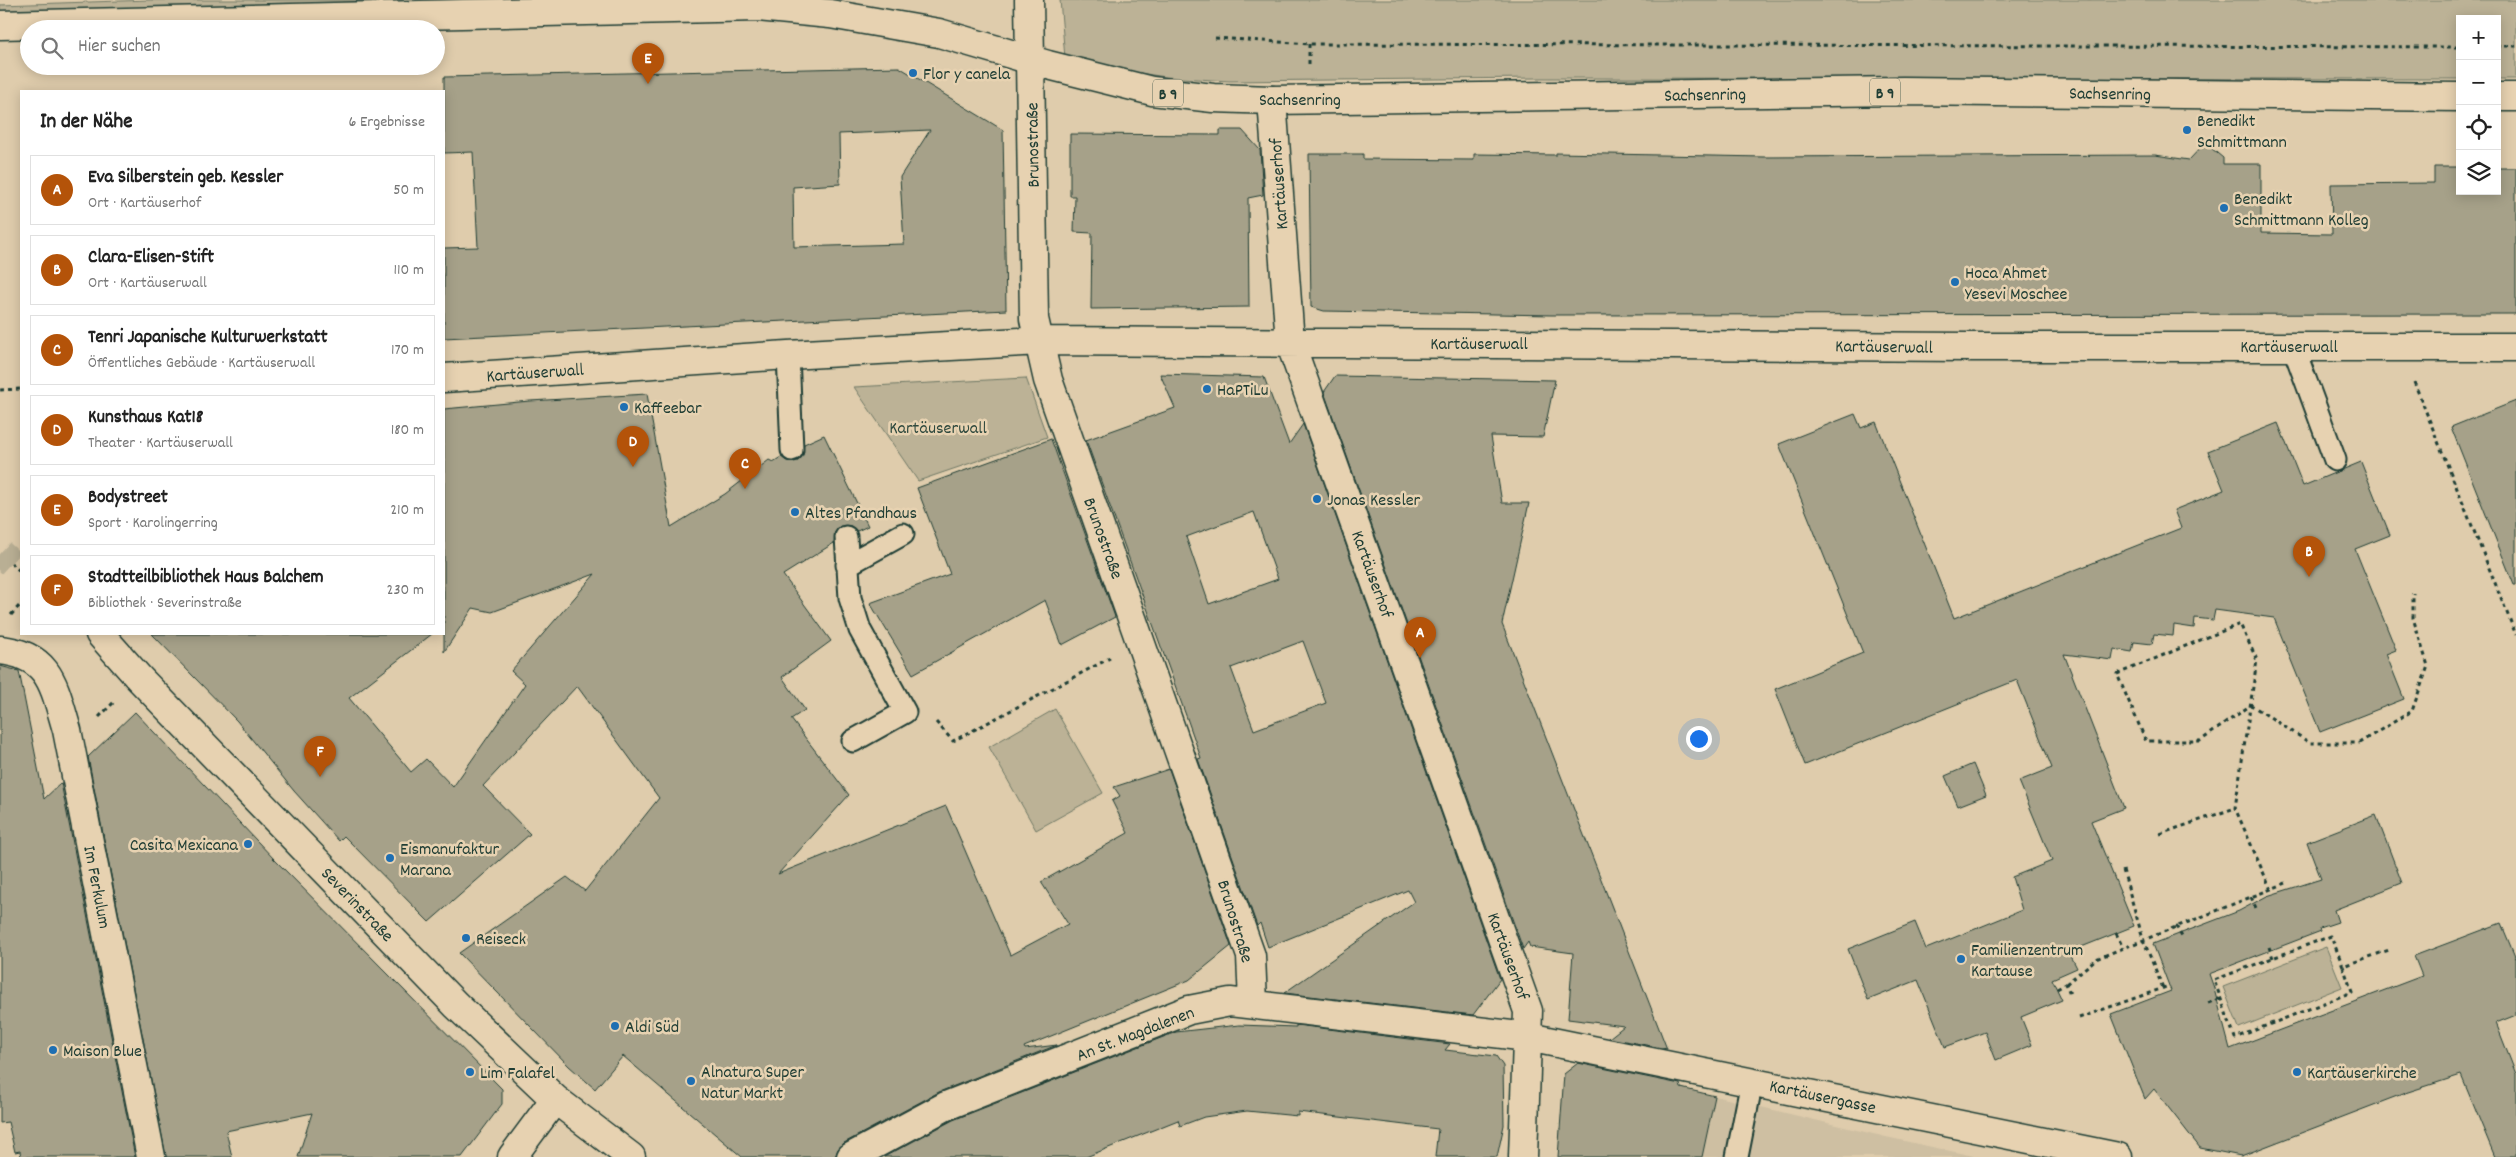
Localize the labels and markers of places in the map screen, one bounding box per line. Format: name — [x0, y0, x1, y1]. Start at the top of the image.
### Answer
pin: E — [632, 43, 664, 84]
place label: Flor y canela — [923, 63, 1011, 88]
marker: Flor y canela — [907, 67, 919, 79]
place label: Benedikt Schmittmann — [2197, 110, 2287, 156]
marker: Benedikt Schmittmann — [2181, 124, 2193, 136]
place label: Benedikt Schmittmann Kolleg — [2234, 188, 2369, 234]
marker: Benedikt Schmittmann Kolleg — [2218, 202, 2230, 214]
place label: Hoca Ahmet Yesevi Moschee — [1965, 262, 2067, 308]
marker: Hoca Ahmet Yesevi Moschee — [1949, 276, 1961, 288]
place label: HaPTiLu — [1217, 379, 1268, 404]
marker: HaPTiLu — [1201, 383, 1213, 395]
place label: Kaffeebar — [634, 397, 702, 422]
marker: Kaffeebar — [618, 401, 630, 413]
pin: D — [617, 426, 649, 467]
pin: C — [729, 448, 761, 489]
place label: Jonas Kessler — [1327, 489, 1421, 514]
marker: Jonas Kessler — [1311, 493, 1323, 505]
place label: Altes Pfandhaus — [805, 502, 917, 527]
marker: Altes Pfandhaus — [789, 506, 801, 518]
pin: B — [2293, 536, 2325, 577]
pin: A — [1404, 617, 1436, 658]
pin: F — [304, 736, 336, 777]
place label: Casita Mexicana — [130, 834, 239, 859]
marker: Casita Mexicana — [242, 838, 254, 850]
place label: Eismanufaktur Marana — [400, 838, 499, 884]
marker: Eismanufaktur Marana — [384, 852, 396, 864]
place label: Reiseck — [476, 928, 526, 953]
marker: Reiseck — [460, 932, 472, 944]
place label: Familienzentrum Kartause — [1971, 939, 2083, 985]
marker: Familienzentrum Kartause — [1955, 953, 1967, 965]
place label: Aldi Süd — [625, 1016, 679, 1041]
marker: Aldi Süd — [609, 1020, 621, 1032]
place label: Maison Blue — [63, 1040, 142, 1065]
marker: Maison Blue — [47, 1044, 59, 1056]
place label: Alnatura Super Natur Markt — [701, 1061, 804, 1107]
place label: Lim Falafel — [480, 1062, 556, 1087]
place label: Kartäuserkirche — [2307, 1062, 2417, 1087]
marker: Lim Falafel — [464, 1066, 476, 1078]
marker: Kartäuserkirche — [2291, 1066, 2303, 1078]
marker: Alnatura Super Natur Markt — [685, 1075, 697, 1087]

